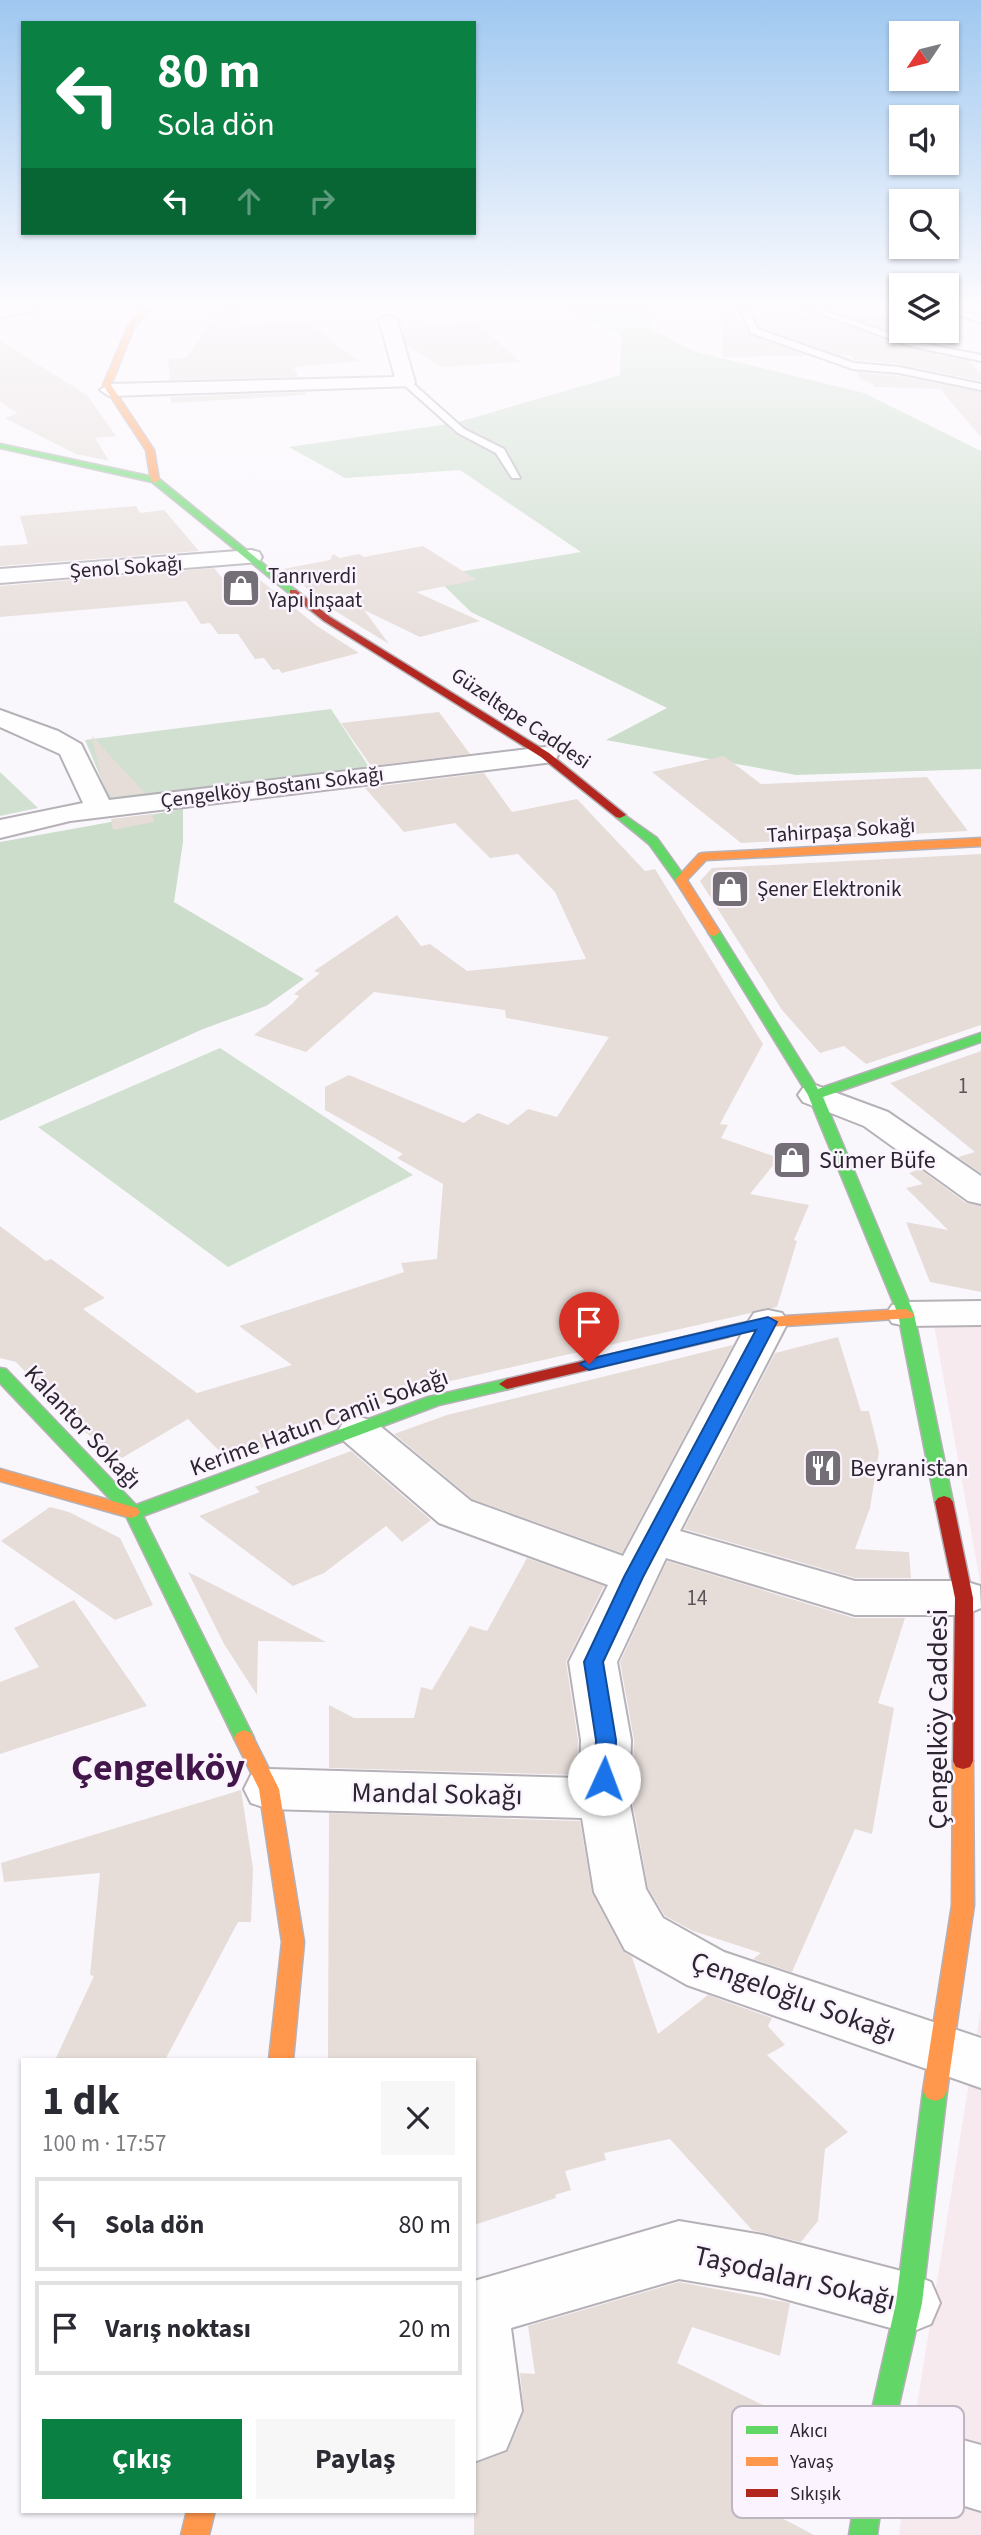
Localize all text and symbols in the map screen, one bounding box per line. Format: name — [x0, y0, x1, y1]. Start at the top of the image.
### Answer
north arrow — [889, 21, 959, 91]
map controls — [889, 21, 959, 343]
text: 80 m — [157, 37, 261, 107]
icon: left — [42, 49, 133, 140]
text: Sola dön — [157, 102, 275, 148]
button: sound — [889, 105, 959, 175]
icon: left — [157, 182, 195, 220]
icon: ahead — [230, 182, 268, 220]
icon: right — [303, 182, 341, 220]
button: search — [889, 189, 959, 259]
button: layers — [889, 273, 959, 343]
street label: Şenol Sokağı — [68, 548, 184, 586]
place label: Tanrıverdi Yapı İnşaat — [267, 561, 362, 615]
shop icon: Tanrıverdi Yapı İnşaat — [220, 567, 262, 609]
street label: Güzeltepe Caddesi — [445, 660, 597, 776]
street label: Çengelköy Bostanı Sokağı — [159, 758, 385, 816]
street label: Tahirpaşa Sokağı — [766, 810, 916, 850]
shop icon: Şener Elektronik — [709, 868, 751, 910]
place label: Şener Elektronik — [757, 874, 902, 904]
house number: 1 — [958, 1071, 968, 1101]
shop icon: Sümer Büfe — [771, 1139, 813, 1181]
place label: Sümer Büfe — [819, 1143, 936, 1178]
pin — [559, 1292, 619, 1364]
icon: arrive — [570, 1303, 608, 1341]
street label: Kalantor Sokağı — [16, 1357, 150, 1497]
street label: Kerime Hatun Camii Sokağı — [185, 1359, 453, 1486]
restaurant icon: Beyranistan — [802, 1447, 844, 1489]
place label: Beyranistan — [850, 1451, 969, 1486]
house number: 14 — [687, 1583, 707, 1613]
street label: Çengelköy Caddesi — [918, 1609, 958, 1829]
district label: Çengelköy — [71, 1741, 245, 1795]
position arrow — [567, 1742, 641, 1816]
street label: Mandal Sokağı — [351, 1773, 523, 1815]
street label: Çengeloğlu Sokağı — [685, 1941, 902, 2053]
text: 1 dk — [42, 2071, 120, 2131]
button: close — [381, 2081, 455, 2155]
text: 100 m · 17:57 — [42, 2127, 166, 2160]
icon: left — [46, 2205, 84, 2243]
text: Sola dön — [105, 2206, 204, 2243]
text: 80 m — [398, 2206, 451, 2243]
street label: Taşodaları Sokağı — [690, 2235, 900, 2321]
icon: arrive — [46, 2309, 84, 2347]
text: Varış noktası — [105, 2310, 251, 2347]
text: 20 m — [398, 2310, 451, 2347]
legend — [732, 2406, 964, 2518]
text: Akıcı — [790, 2418, 828, 2445]
button: Çıkış — [42, 2419, 242, 2499]
button: Paylaş — [256, 2419, 455, 2499]
text: Yavaş — [789, 2449, 833, 2476]
text: Sıkışık — [790, 2481, 842, 2508]

